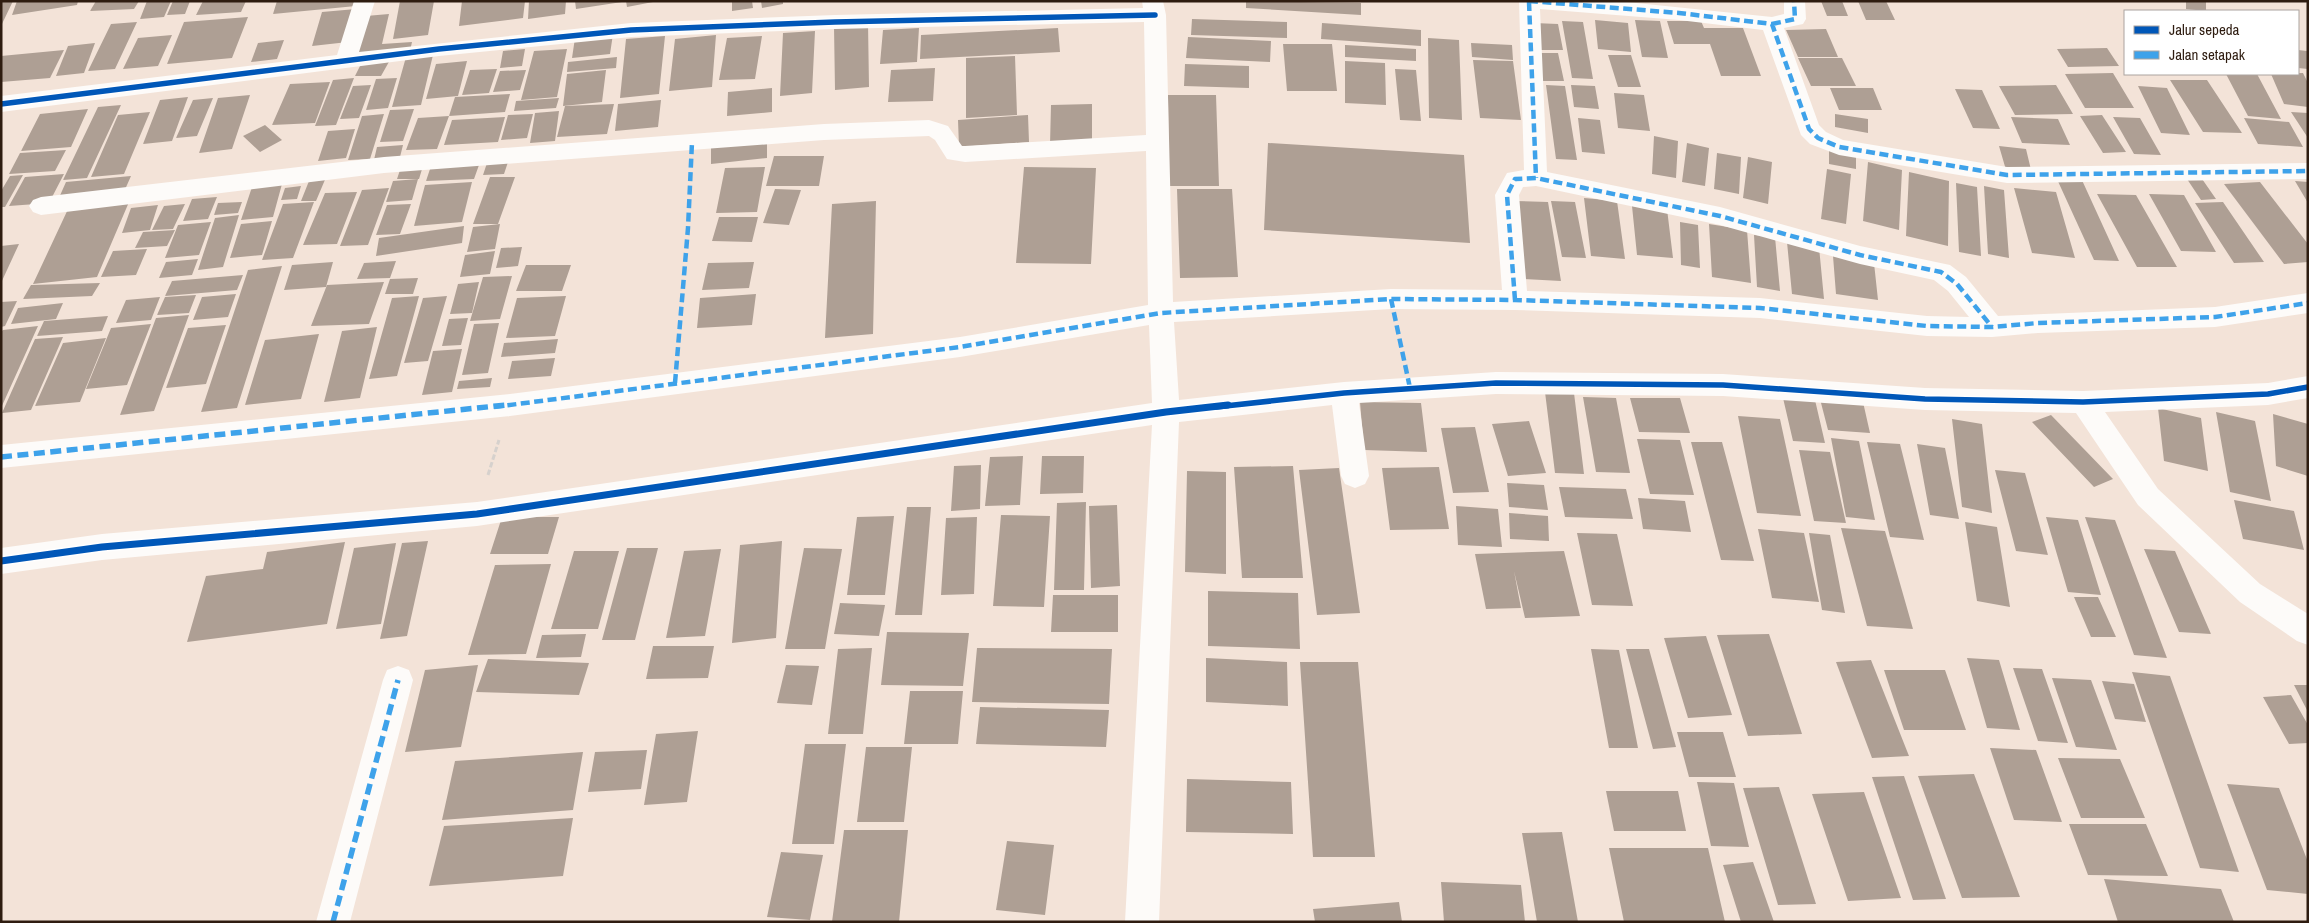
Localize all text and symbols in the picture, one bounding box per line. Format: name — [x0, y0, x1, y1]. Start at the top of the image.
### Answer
legend — [2124, 10, 2299, 75]
text: Jalur sepeda — [2169, 19, 2240, 40]
text: Jalan setapak — [2169, 44, 2246, 65]

